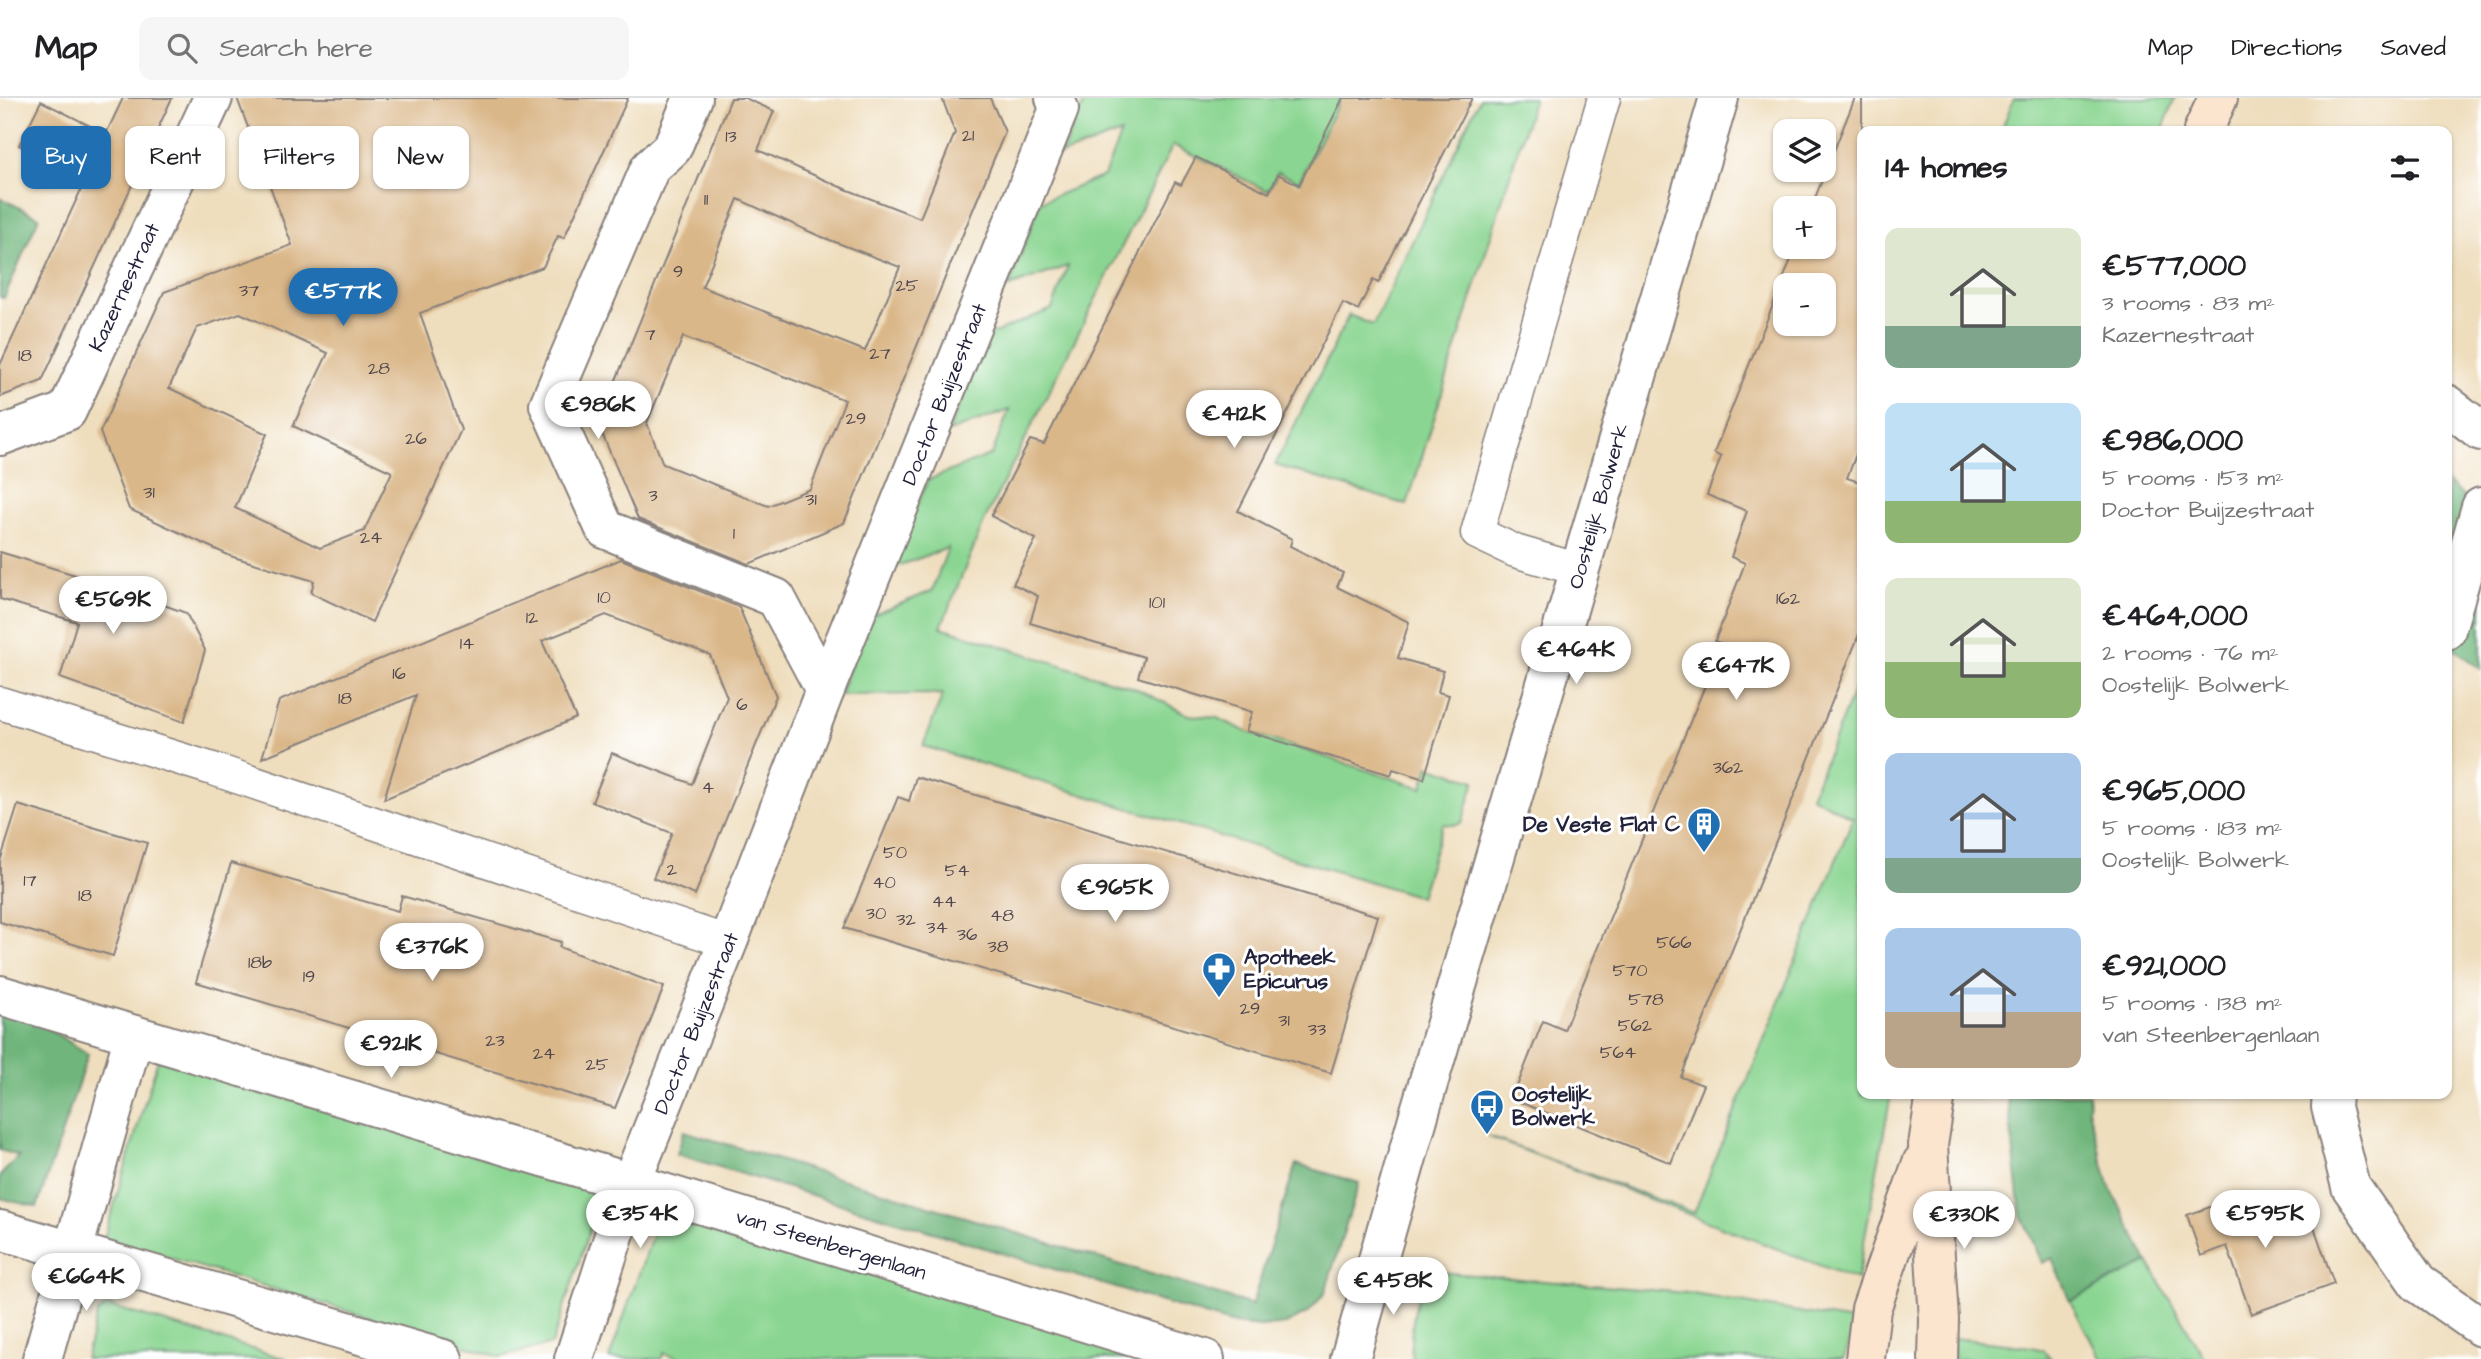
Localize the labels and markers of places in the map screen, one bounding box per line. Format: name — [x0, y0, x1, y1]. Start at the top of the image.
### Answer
pin: €577K — [294, 268, 392, 328]
pin: €986K — [549, 382, 647, 441]
pin: €412K — [1185, 390, 1283, 450]
pin: €569K — [64, 576, 162, 636]
pin: €464K — [1527, 626, 1625, 686]
pin: €647K — [1687, 642, 1785, 702]
building icon: De Veste Flat C — [1685, 805, 1723, 854]
place label: De Veste Flat C — [1523, 810, 1680, 839]
pin: €965K — [1066, 864, 1164, 924]
pin: €376K — [383, 924, 481, 983]
place label: Apotheek Epicurus — [1244, 943, 1336, 997]
pharmacy icon: Apotheek Epicurus — [1200, 950, 1238, 999]
pin: €921K — [342, 1020, 440, 1080]
place label: Oostelijk Bolwerk — [1512, 1080, 1595, 1133]
bus stop icon: Oostelijk Bolwerk — [1468, 1087, 1506, 1136]
pin: €354K — [591, 1190, 689, 1250]
pin: €595K — [2216, 1190, 2314, 1250]
pin: €330K — [1915, 1192, 2013, 1251]
pin: €664K — [37, 1254, 135, 1313]
pin: €458K — [1344, 1258, 1442, 1317]

